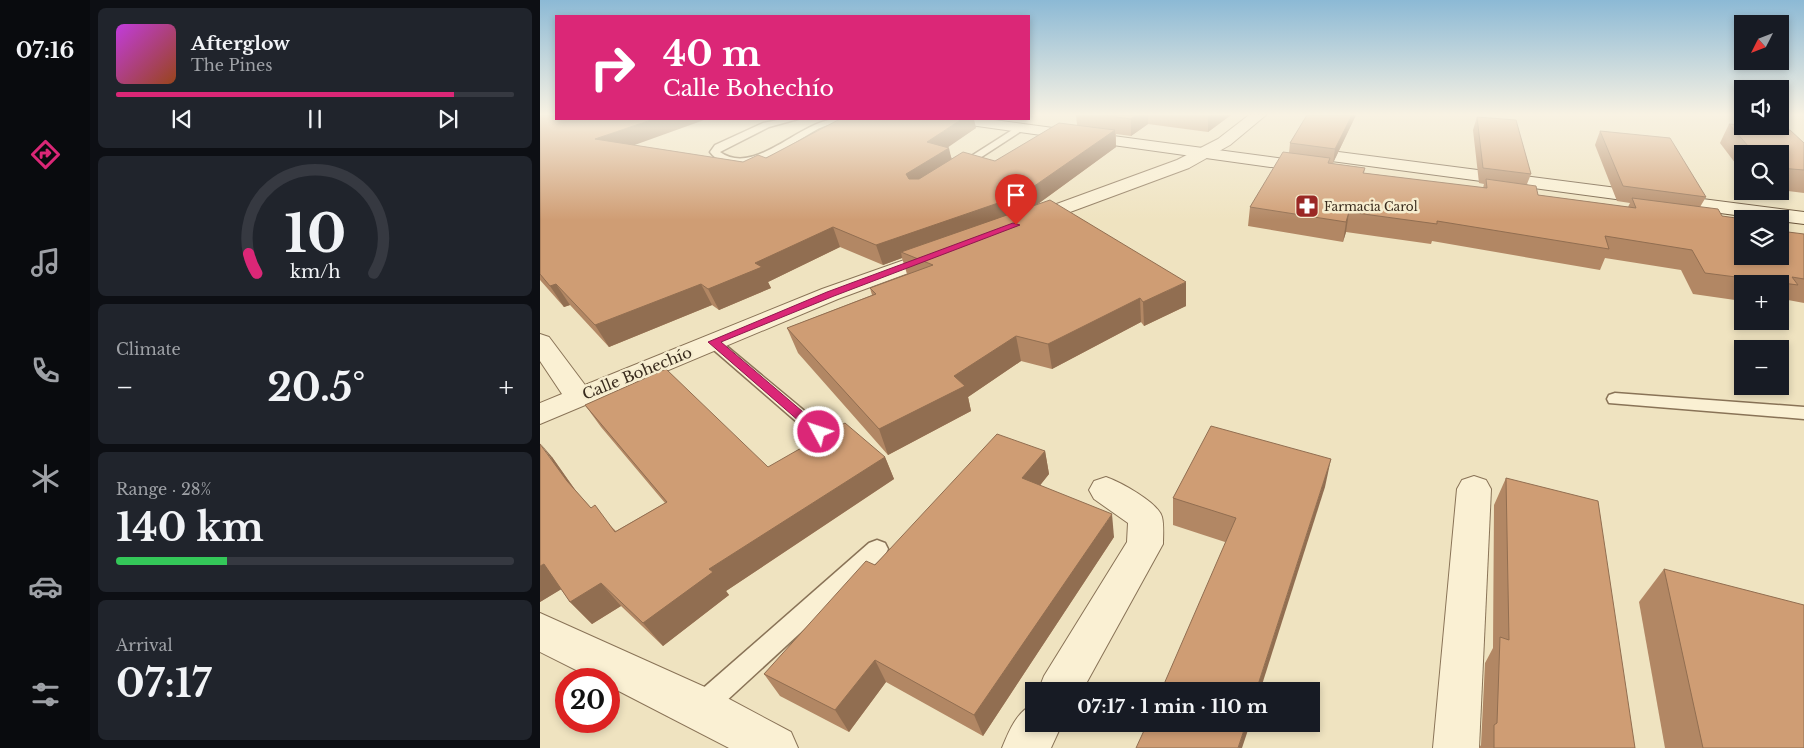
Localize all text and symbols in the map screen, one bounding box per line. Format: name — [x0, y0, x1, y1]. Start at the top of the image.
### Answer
north arrow — [1734, 15, 1789, 70]
map controls — [1734, 15, 1789, 395]
text: Afterglow — [191, 32, 290, 55]
text: 40 m — [663, 32, 761, 75]
icon: right — [580, 35, 645, 100]
text: 07:16 — [16, 37, 74, 64]
text: The Pines — [191, 55, 273, 75]
text: Calle Bohechío — [663, 75, 834, 102]
button: sound — [1734, 80, 1789, 135]
icon: previous — [168, 105, 196, 133]
icon: pause — [301, 105, 329, 133]
icon: next — [434, 105, 462, 133]
icon: directions — [28, 137, 63, 172]
button: search — [1734, 145, 1789, 200]
pin — [995, 174, 1037, 225]
icon: arrive — [1002, 181, 1030, 209]
pharmacy icon: Farmacia Carol — [1294, 193, 1320, 219]
place label: Farmacia Carol — [1324, 199, 1418, 214]
text: 10 — [284, 202, 346, 266]
button: layers — [1734, 210, 1789, 265]
icon: music — [28, 245, 63, 280]
text: km/h — [290, 261, 340, 283]
button: + — [1734, 275, 1789, 330]
text: Climate — [116, 339, 181, 359]
button: − — [1734, 340, 1789, 395]
street label: Calle Bohechío — [579, 342, 695, 404]
icon: phone — [28, 353, 63, 388]
text: 20.5° — [267, 364, 365, 411]
text: − — [116, 370, 134, 405]
text: + — [499, 370, 514, 405]
position arrow — [792, 405, 844, 457]
icon: climate — [28, 461, 63, 496]
text: Range · 28% — [116, 479, 211, 499]
text: 140 km — [116, 504, 264, 551]
icon: car — [28, 569, 63, 604]
text: Arrival — [116, 635, 173, 655]
text: 07:17 — [116, 660, 211, 707]
speed limit sign: 20 — [555, 668, 620, 733]
icon: filters — [28, 677, 63, 712]
text: 07:17 · 1 min · 110 m — [1077, 695, 1268, 718]

